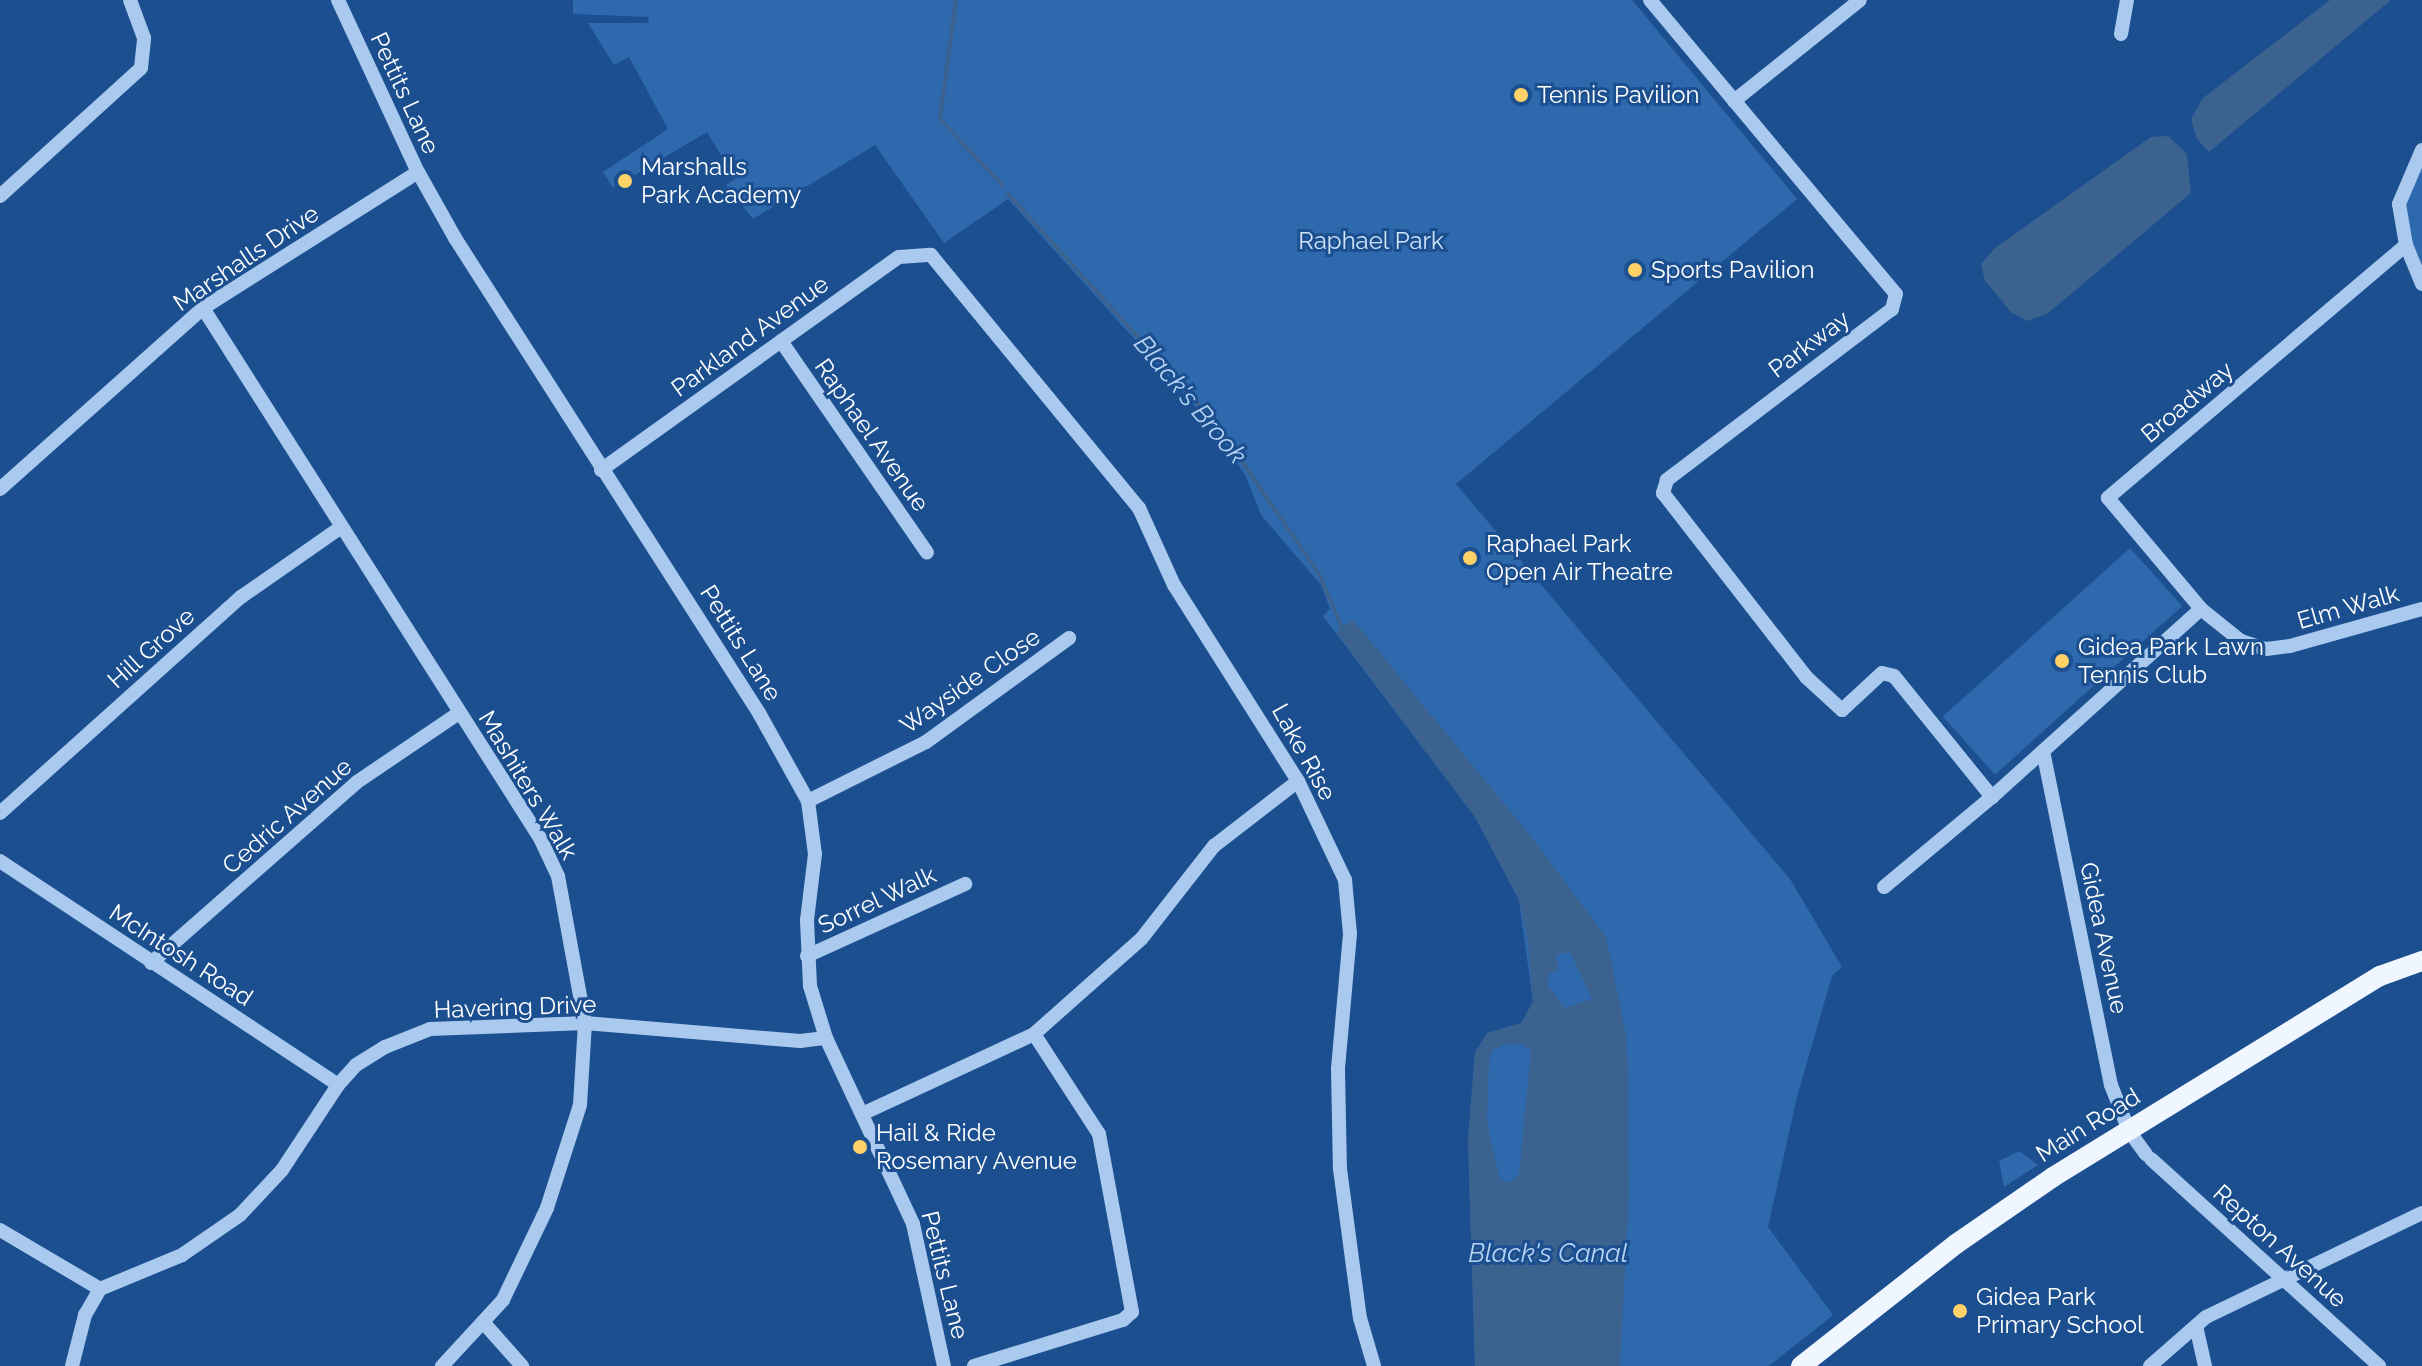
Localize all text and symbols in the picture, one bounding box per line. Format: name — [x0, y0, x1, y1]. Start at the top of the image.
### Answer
street label: Pettits Lane — [364, 28, 446, 158]
place label: Tennis Pavilion — [1537, 81, 1700, 109]
marker: Tennis Pavilion — [1512, 86, 1530, 104]
place label: Marshalls Park Academy — [641, 153, 802, 209]
marker: Marshalls Park Academy — [616, 172, 634, 190]
street label: Marshalls Drive — [168, 199, 324, 317]
park label: Raphael Park — [1298, 227, 1444, 255]
place label: Sports Pavilion — [1651, 256, 1814, 284]
marker: Sports Pavilion — [1626, 261, 1644, 279]
street label: Parkland Avenue — [666, 269, 834, 403]
street label: Parkway — [1763, 304, 1855, 384]
water label: Black's Brook — [1127, 329, 1253, 471]
street label: Raphael Avenue — [808, 352, 936, 518]
street label: Broadway — [2135, 355, 2239, 449]
place label: Raphael Park Open Air Theatre — [1486, 530, 1675, 586]
marker: Raphael Park Open Air Theatre — [1461, 549, 1479, 567]
street label: Elm Walk — [2293, 579, 2403, 635]
street label: Pettits Lane — [694, 580, 788, 706]
street label: Hill Grove — [101, 601, 201, 695]
street label: Wayside Close — [895, 622, 1045, 740]
place label: Gidea Park Lawn Tennis Club — [2078, 633, 2264, 689]
marker: Gidea Park Lawn Tennis Club — [2053, 652, 2071, 670]
street label: Lake Rise — [1266, 699, 1342, 805]
street label: Mashiters Walk — [472, 705, 584, 865]
street label: Cedric Avenue — [216, 752, 358, 880]
street label: Gidea Avenue — [2074, 859, 2134, 1017]
street label: Sorrel Walk — [813, 860, 941, 940]
street label: McIntosh Road — [104, 898, 258, 1012]
street label: Havering Drive — [433, 990, 597, 1024]
street label: Main Road — [2031, 1082, 2145, 1168]
place label: Hail & Ride Rosemary Avenue — [876, 1119, 1078, 1175]
marker: Hail & Ride Rosemary Avenue — [851, 1138, 869, 1156]
street label: Repton Avenue — [2207, 1178, 2353, 1314]
street label: Pettits Lane — [915, 1208, 975, 1342]
water label: Black's Canal — [1468, 1238, 1628, 1270]
place label: Gidea Park Primary School — [1976, 1283, 2144, 1339]
marker: Gidea Park Primary School — [1951, 1302, 1969, 1320]

